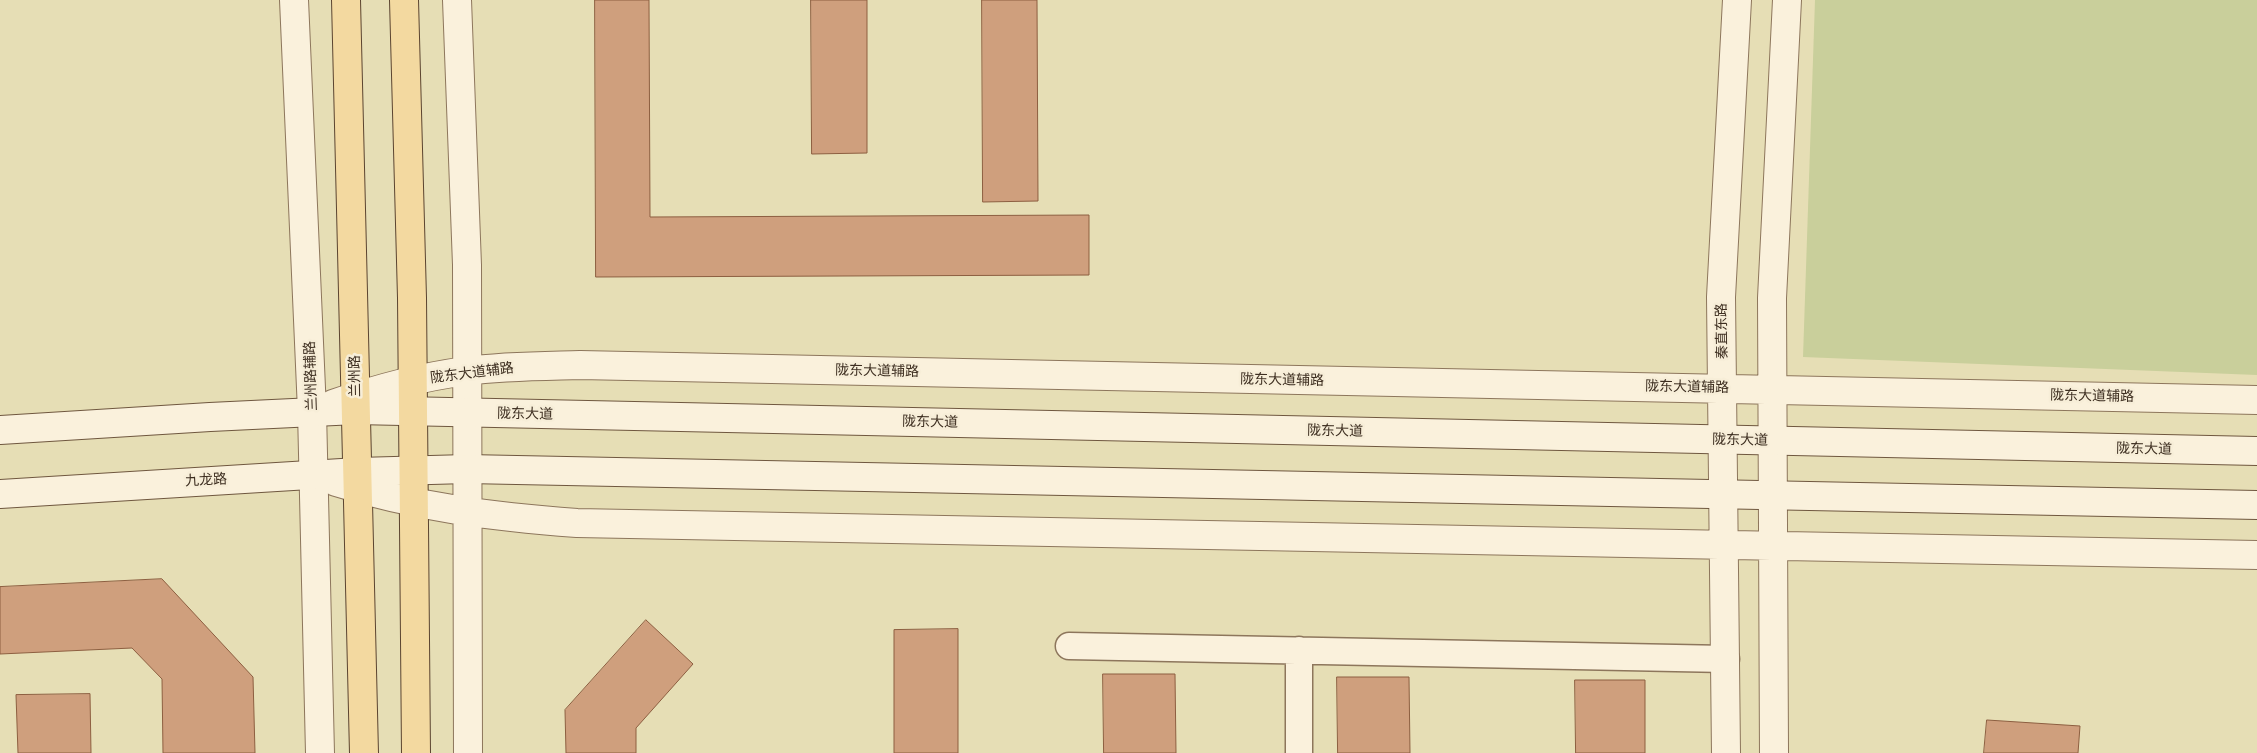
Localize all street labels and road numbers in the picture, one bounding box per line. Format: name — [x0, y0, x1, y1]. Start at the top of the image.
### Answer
street label: 秦直东路 — [1713, 303, 1731, 359]
street label: 兰州路辅路 — [301, 341, 321, 411]
street label: 兰州路 — [346, 355, 364, 397]
street label: 陇东大道辅路 — [429, 360, 515, 386]
street label: 陇东大道辅路 — [835, 362, 919, 380]
street label: 陇东大道辅路 — [1240, 371, 1324, 389]
street label: 陇东大道辅路 — [1645, 378, 1729, 396]
street label: 陇东大道辅路 — [2050, 387, 2134, 405]
street label: 陇东大道 — [497, 405, 553, 423]
street label: 陇东大道 — [902, 413, 958, 431]
street label: 陇东大道 — [1307, 422, 1363, 440]
street label: 陇东大道 — [1712, 431, 1768, 449]
street label: 陇东大道 — [2116, 440, 2172, 458]
street label: 九龙路 — [185, 471, 227, 489]

